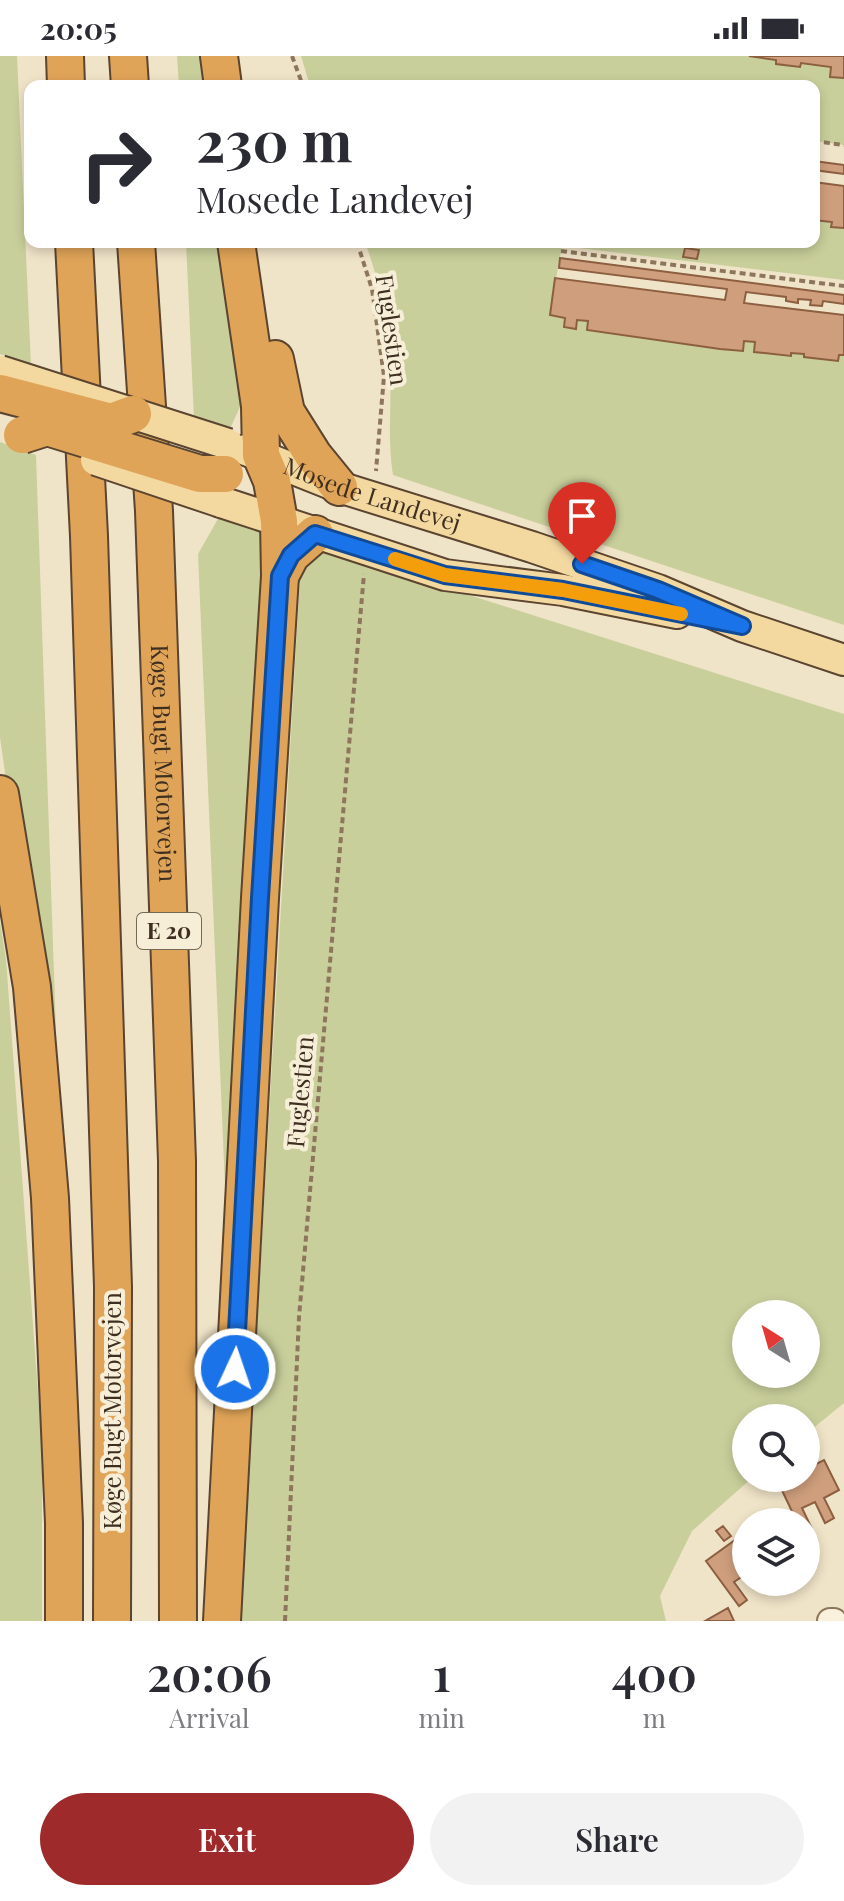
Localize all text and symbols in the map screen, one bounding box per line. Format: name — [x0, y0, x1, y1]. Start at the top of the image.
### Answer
text: 20:05 — [40, 8, 117, 48]
text: 230 m — [196, 102, 352, 177]
icon: right — [64, 112, 168, 216]
text: Mosede Landevej — [196, 174, 474, 222]
street label: Fuglestien — [369, 272, 417, 387]
street label: Mosede Landevej — [279, 449, 465, 538]
pin — [548, 482, 616, 564]
icon: arrive — [560, 494, 604, 538]
street label: Køge Bugt Motorvejen — [145, 644, 185, 883]
road number: E 20 — [137, 913, 201, 949]
street label: Fuglestien — [278, 1035, 320, 1149]
street label: Køge Bugt Motorvejen — [95, 1292, 127, 1530]
north arrow — [732, 1300, 820, 1388]
map controls — [732, 1300, 820, 1596]
position arrow — [193, 1327, 277, 1411]
button: search — [732, 1404, 820, 1492]
button: layers — [732, 1508, 820, 1596]
text: 20:06 — [147, 1640, 272, 1704]
text: 1 — [433, 1640, 451, 1704]
text: 400 — [612, 1640, 697, 1704]
text: Arrival — [169, 1700, 249, 1735]
text: min — [419, 1700, 465, 1735]
text: m — [643, 1700, 666, 1735]
button: Exit — [40, 1793, 414, 1885]
button: Share — [430, 1793, 804, 1885]

